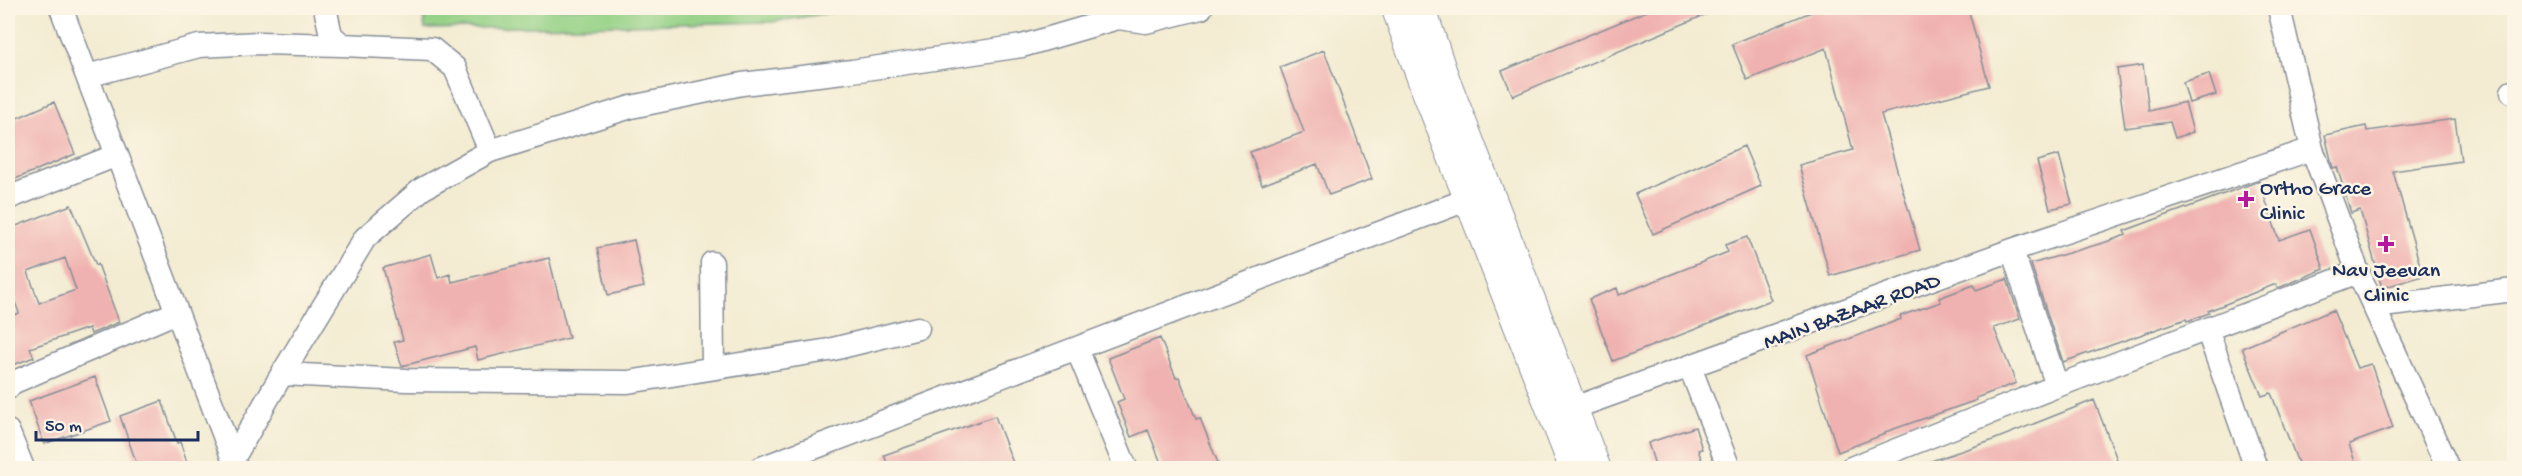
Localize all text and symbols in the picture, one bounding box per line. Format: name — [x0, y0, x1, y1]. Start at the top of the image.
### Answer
place label: Ortho Grace Clinic — [2260, 177, 2372, 228]
marker: Ortho Grace Clinic — [2237, 190, 2255, 208]
marker: Nav Jeevan Clinic — [2377, 235, 2395, 253]
place label: Nav Jeevan Clinic — [2332, 259, 2441, 310]
street label: MAIN BAZAAR ROAD — [1760, 268, 1945, 357]
scale bar — [36, 404, 198, 442]
text: 50 m — [45, 417, 82, 438]

